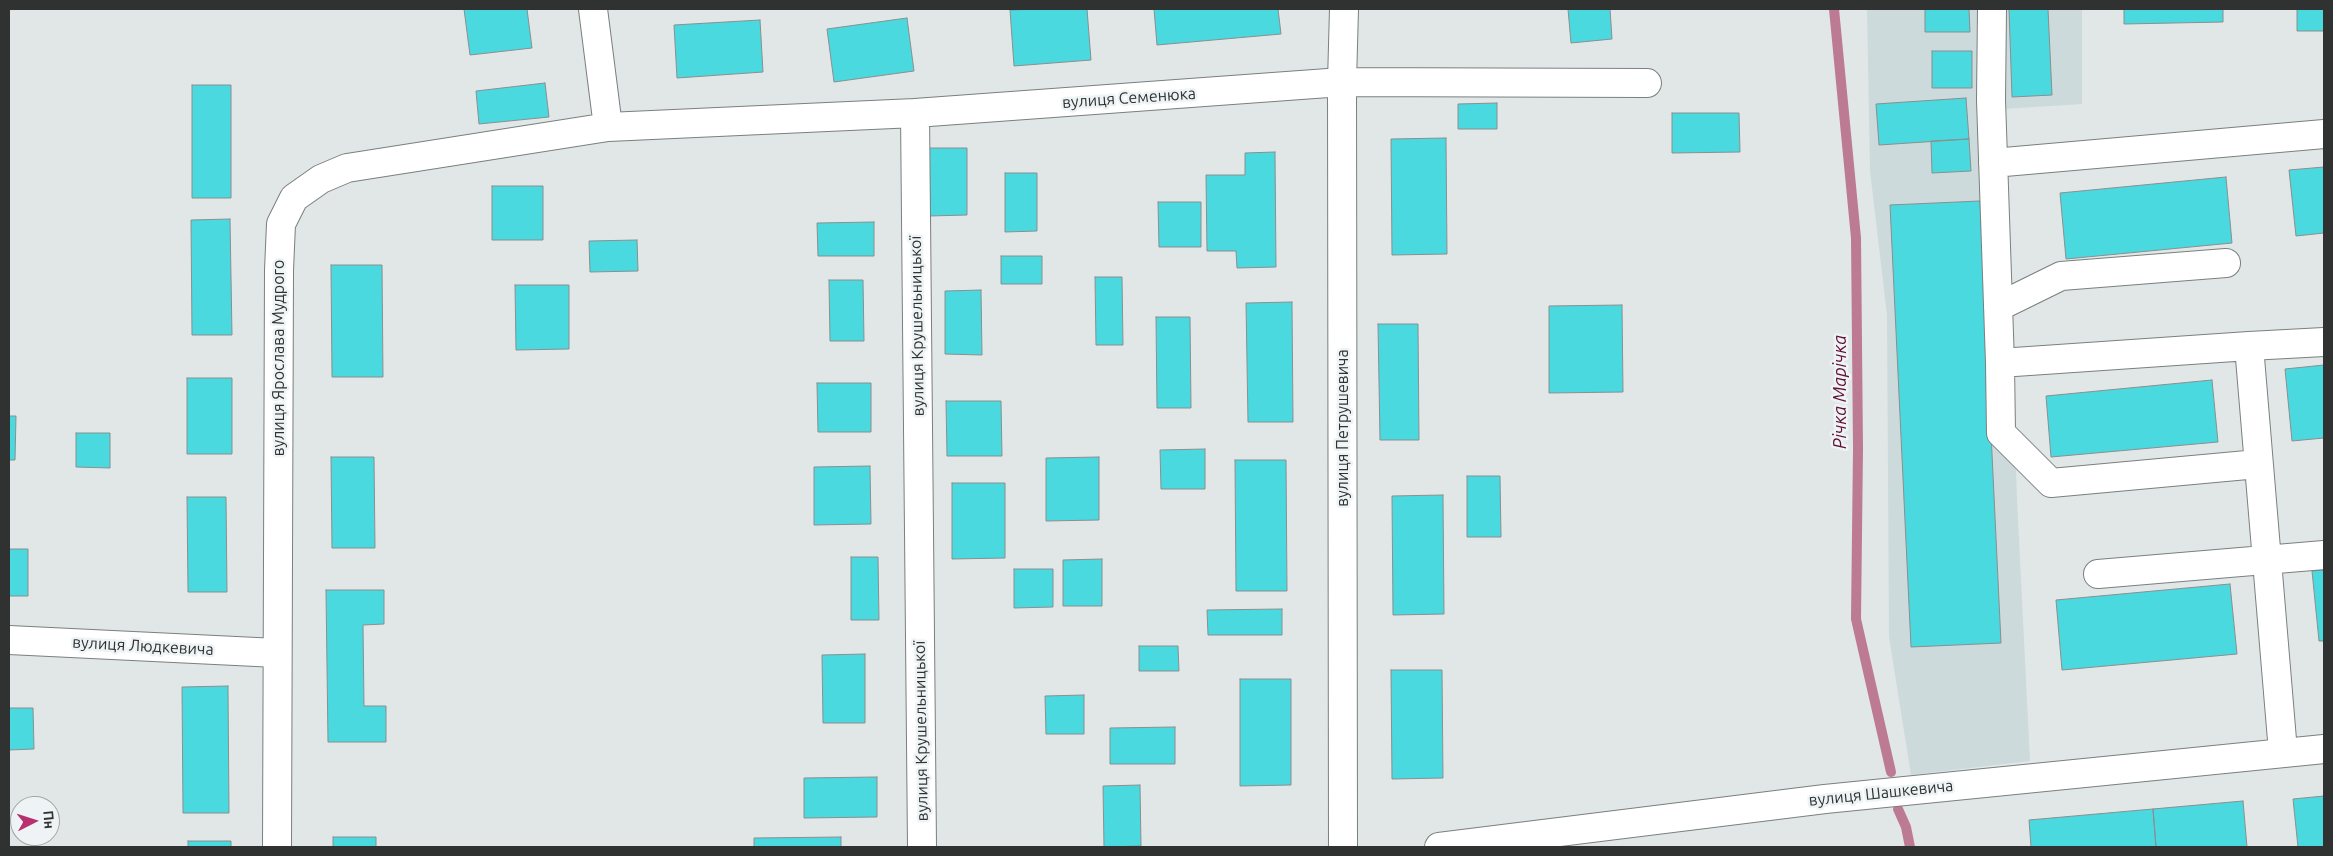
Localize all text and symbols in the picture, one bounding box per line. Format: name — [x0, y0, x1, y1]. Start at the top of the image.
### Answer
street label: вулиця Семенюка — [1061, 84, 1197, 112]
street label: вулиця Крушельницької — [906, 236, 928, 416]
street label: вулиця Ярослава Мудрого — [269, 260, 289, 456]
water label: Річка Марічка — [1829, 335, 1851, 449]
street label: вулиця Петрушевича — [1333, 349, 1353, 507]
street label: вулиця Людкевича — [72, 633, 214, 659]
street label: вулиця Крушельницької — [910, 641, 932, 821]
street label: вулиця Шашкевича — [1808, 776, 1954, 810]
north arrow — [10, 796, 60, 846]
text: Пн — [40, 810, 58, 830]

